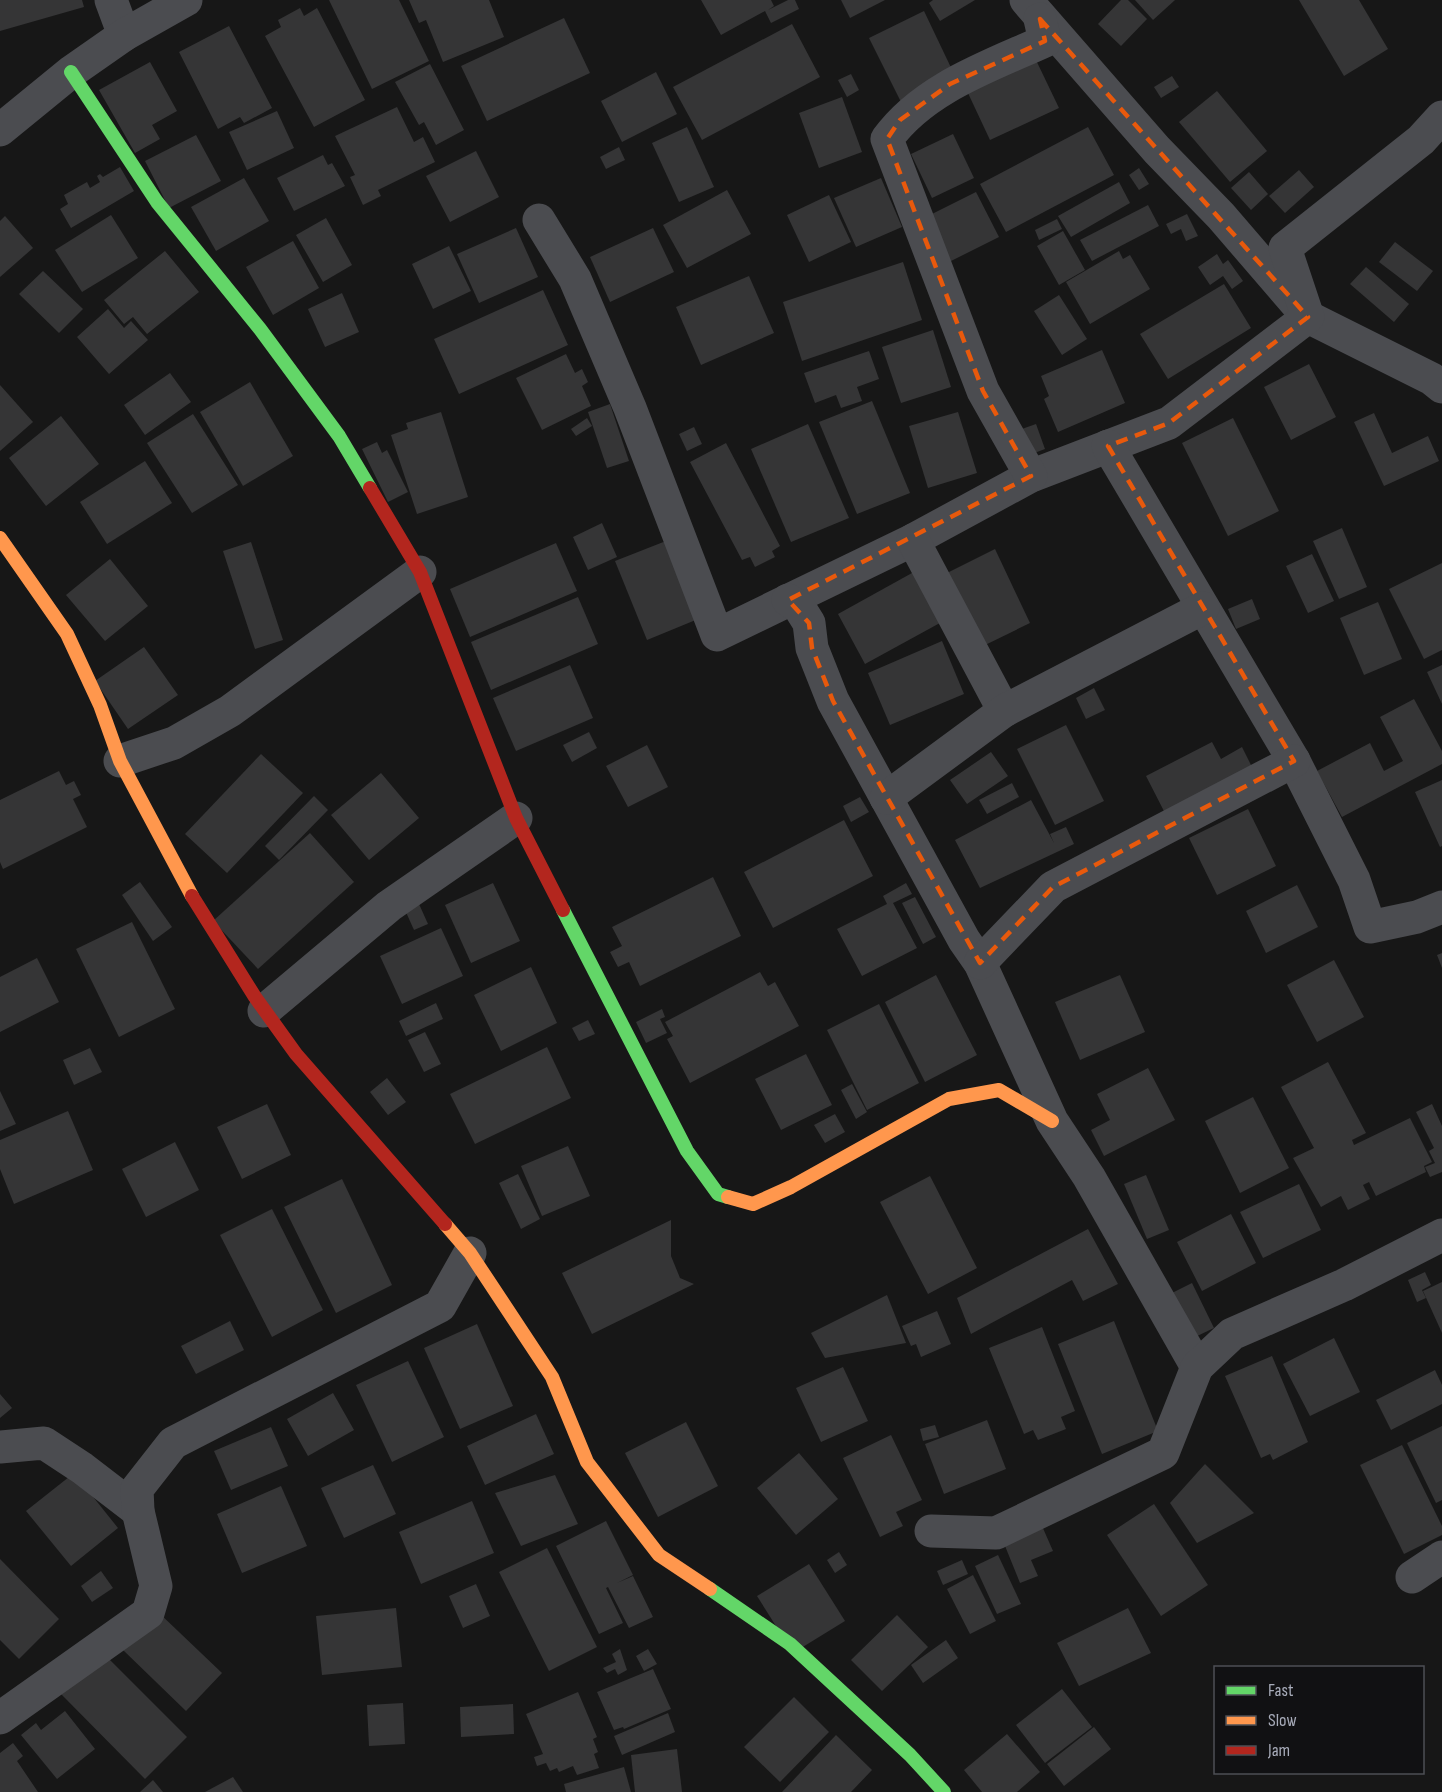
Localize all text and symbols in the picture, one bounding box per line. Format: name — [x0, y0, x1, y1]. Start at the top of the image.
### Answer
legend — [1214, 1666, 1424, 1774]
text: Fast — [1268, 1680, 1294, 1701]
text: Slow — [1268, 1710, 1297, 1731]
text: Jam — [1267, 1740, 1290, 1761]

